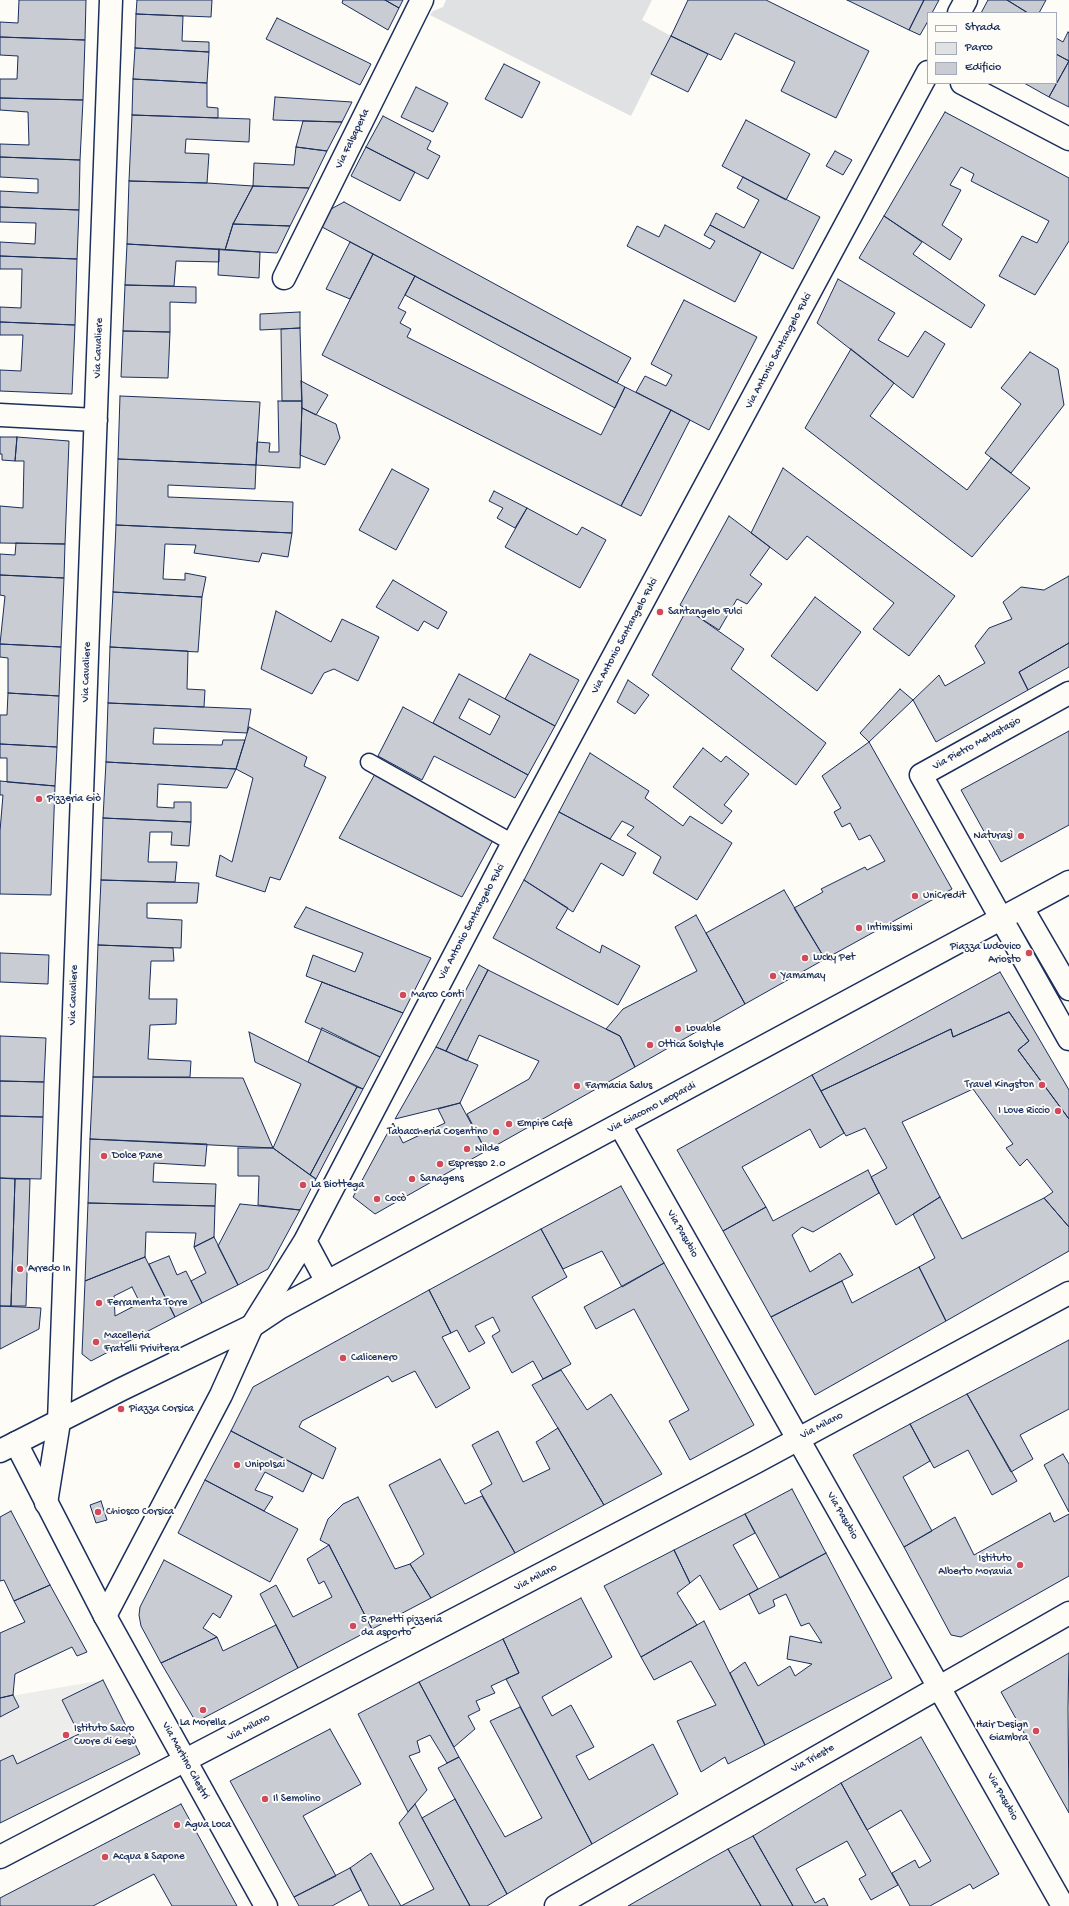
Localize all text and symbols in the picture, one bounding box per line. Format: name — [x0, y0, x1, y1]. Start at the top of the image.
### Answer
legend — [927, 12, 1057, 84]
text: Strada — [965, 21, 1000, 35]
text: Parco — [965, 41, 993, 55]
text: Edificio — [965, 61, 1001, 75]
street label: Via Falsaperla — [333, 107, 373, 171]
street label: Via Antonio Santangelo Fulci — [743, 291, 815, 411]
street label: Via Cavaliere — [91, 318, 107, 378]
street label: Via Antonio Santangelo Fulci — [589, 576, 661, 696]
place label: Santangelo Fulci — [668, 605, 742, 619]
marker: Santangelo Fulci — [655, 607, 665, 617]
street label: Via Cavaliere — [79, 642, 95, 702]
street label: Via Pietro Metastasio — [931, 714, 1023, 774]
place label: Pizzeria Giò — [47, 792, 101, 806]
marker: Pizzeria Giò — [34, 794, 44, 804]
place label: Naturasì — [974, 829, 1013, 843]
marker: Naturasì — [1016, 831, 1026, 841]
street label: Via Antonio Santangelo Fulci — [436, 862, 508, 982]
place label: UniCredit — [923, 889, 966, 903]
marker: UniCredit — [910, 891, 920, 901]
place label: Intimissimi — [867, 921, 913, 935]
marker: Intimissimi — [854, 923, 864, 933]
place label: Piazza Ludovico Ariosto — [950, 940, 1021, 966]
marker: Piazza Ludovico Ariosto — [1024, 948, 1034, 958]
place label: Lucky Pet — [813, 951, 855, 965]
marker: Lucky Pet — [800, 953, 810, 963]
street label: Via Cavaliere — [66, 965, 82, 1025]
place label: Yamamay — [781, 969, 825, 983]
marker: Yamamay — [768, 971, 778, 981]
place label: Marco Conti — [411, 988, 464, 1002]
marker: Marco Conti — [398, 990, 408, 1000]
place label: Lovable — [686, 1022, 721, 1036]
marker: Lovable — [673, 1024, 683, 1034]
place label: Ottica Solstyle — [658, 1038, 724, 1052]
marker: Ottica Solstyle — [645, 1040, 655, 1050]
place label: Travel Kingston — [965, 1078, 1034, 1092]
place label: Farmacia Salus — [585, 1079, 652, 1093]
street label: Via Giacomo Leopardi — [606, 1079, 698, 1137]
marker: Travel Kingston — [1037, 1080, 1047, 1090]
marker: Farmacia Salus — [572, 1081, 582, 1091]
place label: I Love Riccio — [998, 1104, 1050, 1118]
marker: I Love Riccio — [1053, 1106, 1063, 1116]
place label: Empire Cafè — [517, 1117, 573, 1131]
marker: Empire Cafè — [504, 1119, 514, 1129]
place label: Tabaccheria Cosentino — [387, 1125, 488, 1139]
marker: Tabaccheria Cosentino — [491, 1127, 501, 1137]
place label: Nilde — [475, 1142, 499, 1156]
marker: Nilde — [462, 1144, 472, 1154]
place label: Dolce Pane — [112, 1149, 162, 1163]
marker: Dolce Pane — [99, 1151, 109, 1161]
place label: Espresso 2.0 — [448, 1157, 505, 1171]
marker: Espresso 2.0 — [435, 1159, 445, 1169]
place label: Sanagens — [420, 1172, 464, 1186]
marker: Sanagens — [407, 1174, 417, 1184]
place label: La Biottega — [311, 1178, 364, 1192]
marker: La Biottega — [298, 1180, 308, 1190]
place label: Cocò — [385, 1192, 406, 1206]
marker: Cocò — [372, 1194, 382, 1204]
street label: Via Pasubio — [663, 1208, 701, 1260]
place label: Arredo In — [28, 1262, 71, 1276]
marker: Arredo In — [15, 1264, 25, 1274]
place label: Ferramenta Torre — [107, 1296, 188, 1310]
marker: Ferramenta Torre — [94, 1298, 104, 1308]
place label: Macelleria Fratelli Privitera — [104, 1329, 179, 1355]
marker: Macelleria Fratelli Privitera — [91, 1337, 101, 1347]
place label: Calicenero — [351, 1351, 398, 1365]
marker: Calicenero — [338, 1353, 348, 1363]
place label: Piazza Corsica — [129, 1402, 194, 1416]
marker: Piazza Corsica — [116, 1404, 126, 1414]
street label: Via Milano — [798, 1409, 846, 1443]
place label: Unipolsai — [245, 1458, 285, 1472]
marker: Unipolsai — [232, 1460, 242, 1470]
street label: Via Pasubio — [823, 1490, 861, 1542]
place label: Chiosco Corsica — [106, 1505, 174, 1519]
marker: Chiosco Corsica — [93, 1507, 103, 1517]
place label: Istituto Alberto Moravia — [938, 1552, 1012, 1578]
marker: Istituto Alberto Moravia — [1015, 1560, 1025, 1570]
street label: Via Milano — [512, 1561, 560, 1595]
place label: 5 Panetti pizzeria da asporto — [361, 1613, 442, 1639]
marker: 5 Panetti pizzeria da asporto — [348, 1621, 358, 1631]
marker: La Morella — [198, 1705, 208, 1715]
street label: Via Milano — [225, 1711, 273, 1745]
place label: La Morella — [180, 1716, 226, 1730]
place label: Hair Design Giambra — [976, 1718, 1028, 1744]
street label: Via Martino Cilestri — [158, 1720, 212, 1802]
place label: Istituto Sacro Cuore di Gesù — [74, 1722, 136, 1748]
marker: Hair Design Giambra — [1031, 1726, 1041, 1736]
marker: Istituto Sacro Cuore di Gesù — [61, 1730, 71, 1740]
street label: Via Trieste — [789, 1741, 837, 1777]
street label: Via Pasubio — [983, 1771, 1021, 1823]
place label: Il Semolino — [273, 1792, 321, 1806]
marker: Il Semolino — [260, 1794, 270, 1804]
place label: Agua Loca — [185, 1818, 231, 1832]
marker: Agua Loca — [172, 1820, 182, 1830]
place label: Acqua & Sapone — [113, 1850, 185, 1864]
marker: Acqua & Sapone — [100, 1852, 110, 1862]

